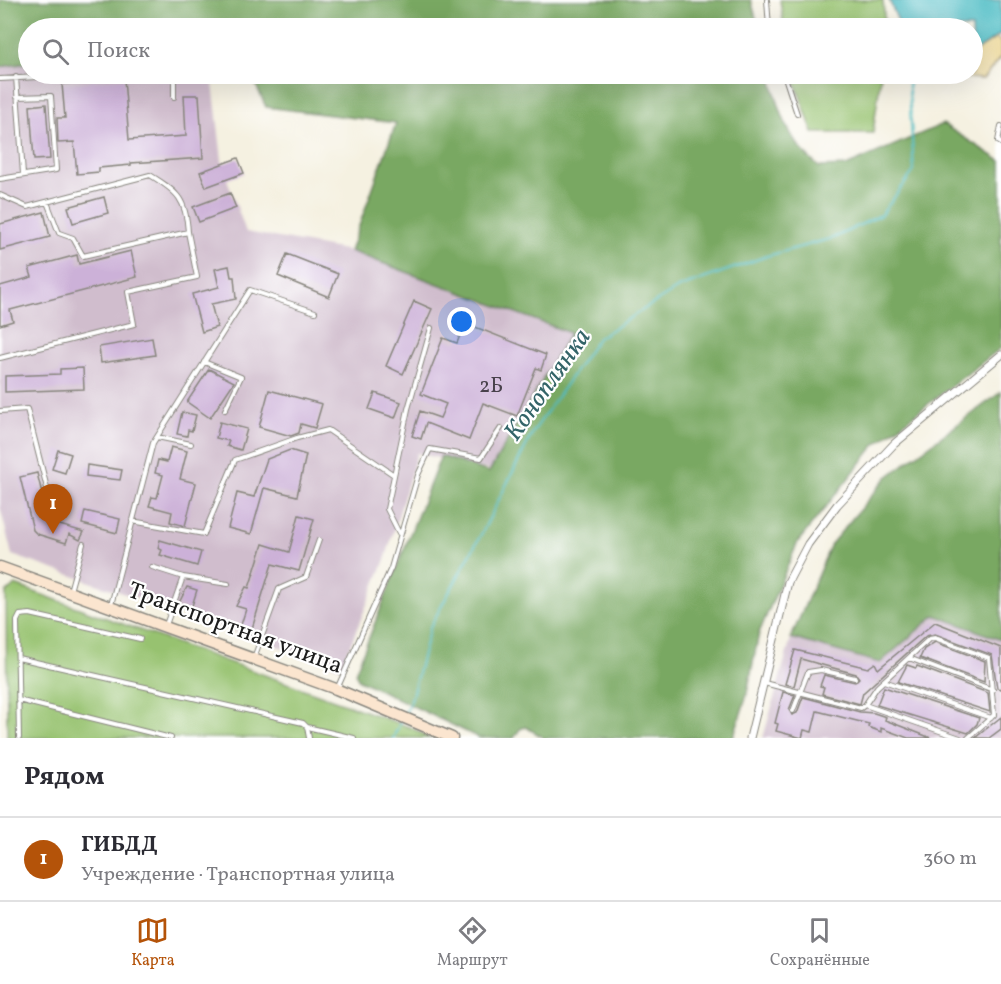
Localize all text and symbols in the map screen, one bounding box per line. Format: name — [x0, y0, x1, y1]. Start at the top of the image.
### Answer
search box — [18, 18, 983, 84]
icon: search — [39, 35, 72, 68]
text: Поиск — [87, 36, 150, 67]
your location — [447, 307, 476, 336]
water label: Коноплянка — [496, 321, 600, 449]
house number: 2Б — [479, 372, 503, 401]
pin: 1 — [34, 484, 72, 534]
street label: Транспортная улица — [123, 574, 347, 684]
text: Рядом — [24, 759, 104, 795]
text: ГИБДД — [81, 830, 158, 861]
text: 1 — [39, 845, 48, 873]
text: 360 m — [923, 845, 977, 873]
text: Учреждение · Транспортная улица — [81, 861, 395, 889]
tab: Карта — [131, 914, 175, 972]
tab: Маршрут — [437, 914, 508, 972]
tab: Сохранённые — [770, 914, 870, 972]

